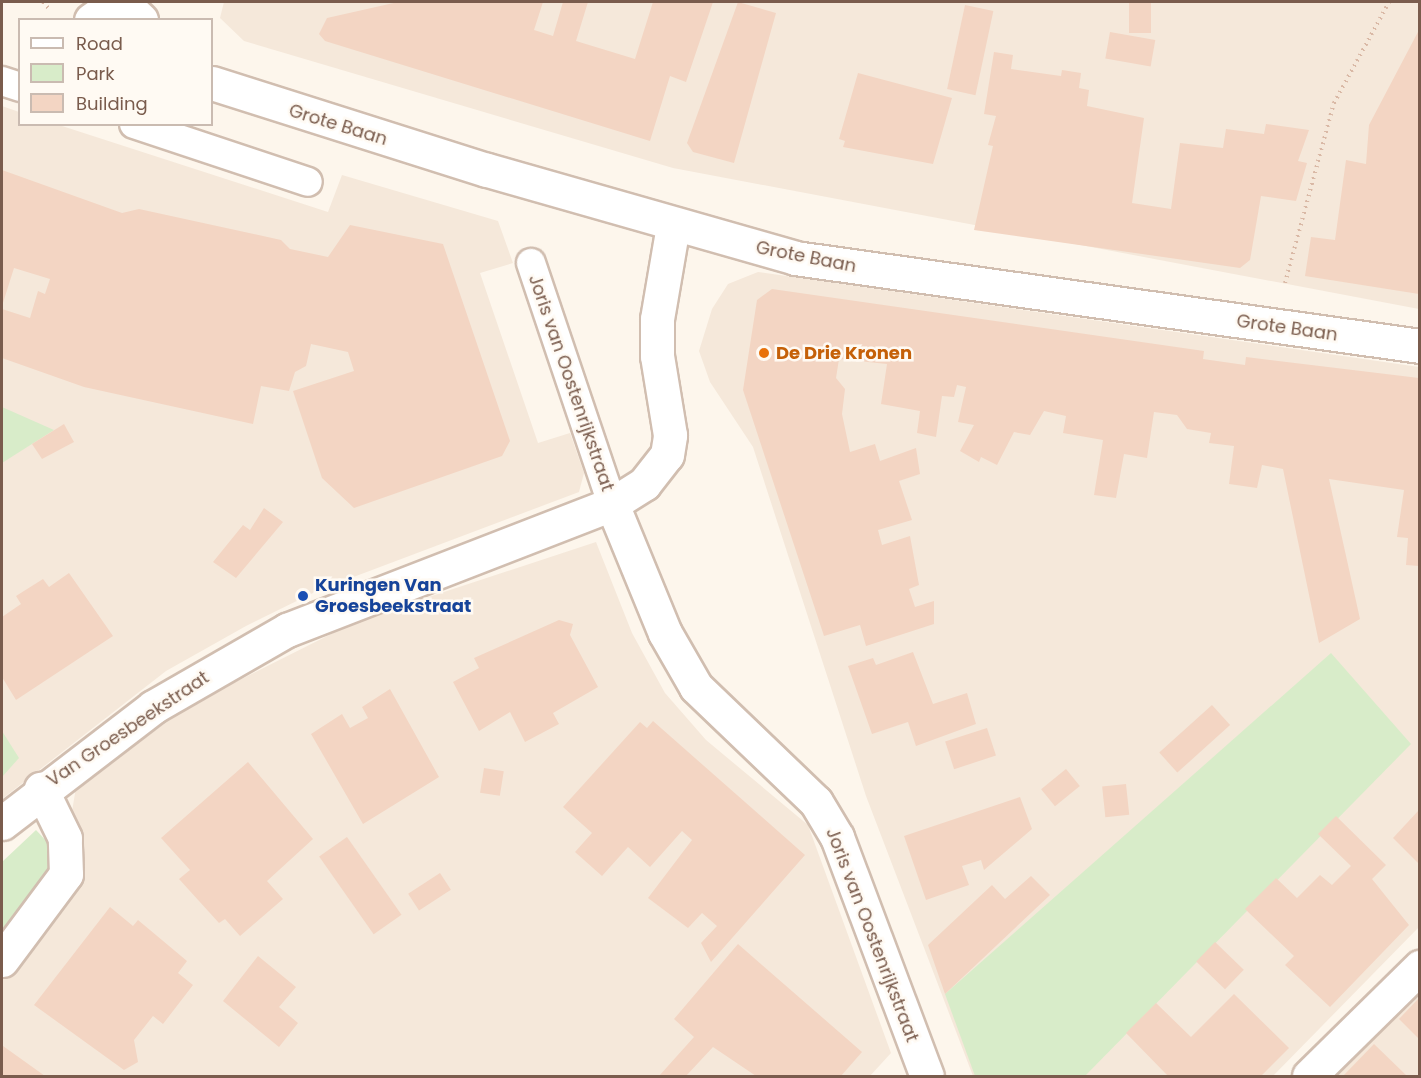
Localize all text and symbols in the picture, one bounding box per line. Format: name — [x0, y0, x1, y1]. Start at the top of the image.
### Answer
legend — [18, 18, 213, 126]
text: Road — [76, 31, 123, 56]
text: Park — [76, 61, 115, 86]
text: Building — [76, 91, 148, 116]
street label: Grote Baan — [286, 100, 390, 150]
street label: Grote Baan — [754, 237, 858, 277]
street label: Joris van Oostenrijkstraat — [524, 272, 618, 494]
street label: Grote Baan — [1235, 310, 1339, 346]
place label: De Drie Kronen — [776, 342, 912, 364]
marker: De Drie Kronen — [757, 346, 771, 360]
place label: Kuringen Van Groesbeekstraat — [315, 575, 471, 618]
marker: Kuringen Van Groesbeekstraat — [296, 589, 310, 603]
street label: Van Groesbeekstraat — [43, 667, 213, 791]
street label: Joris van Oostenrijkstraat — [821, 825, 923, 1045]

